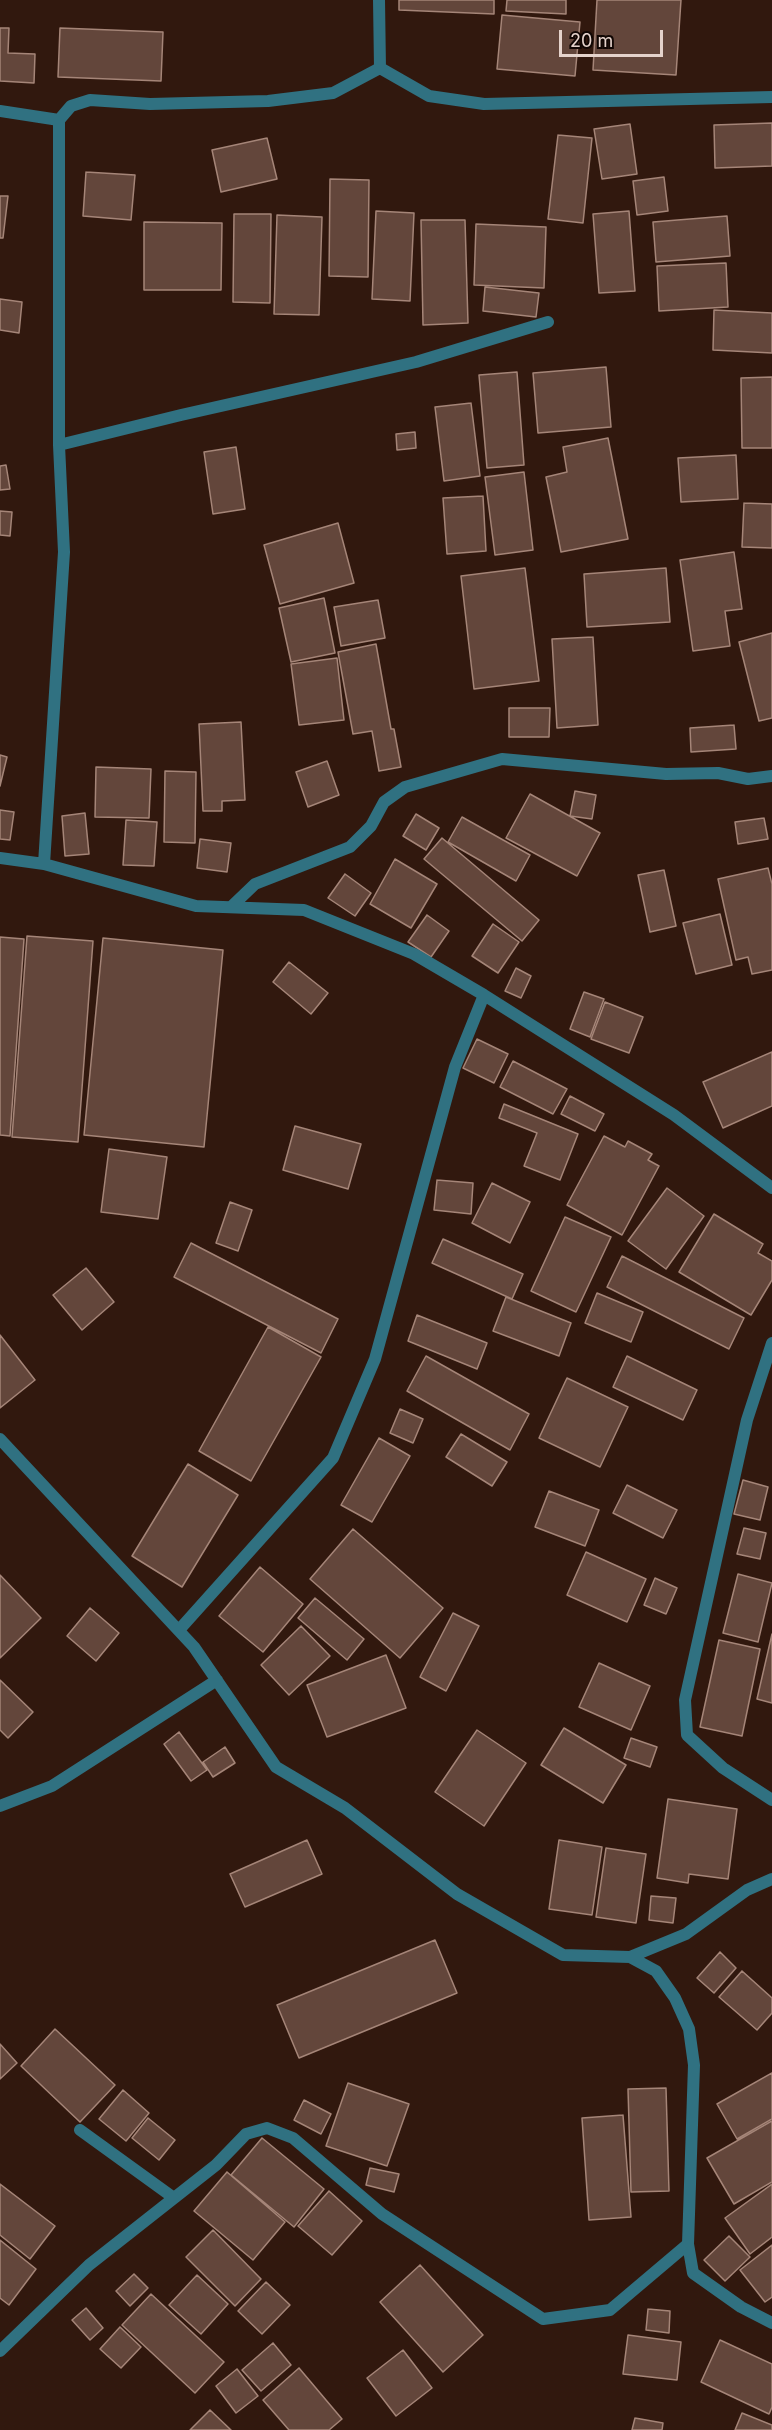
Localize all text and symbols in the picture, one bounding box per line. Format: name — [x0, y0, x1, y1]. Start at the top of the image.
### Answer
scale bar — [562, 18, 666, 56]
text: 20 m — [570, 30, 613, 51]

